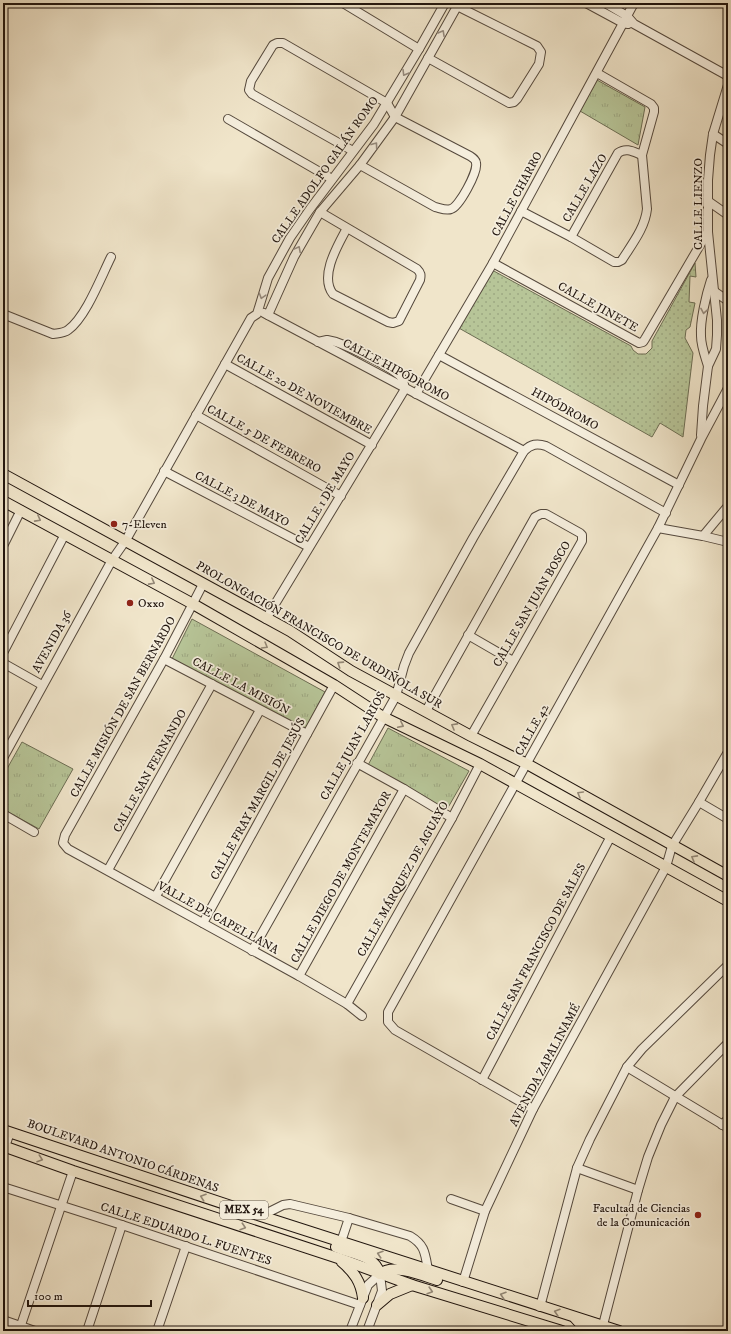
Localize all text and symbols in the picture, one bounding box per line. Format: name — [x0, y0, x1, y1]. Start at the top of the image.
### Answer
one-way arrow — [437, 30, 444, 38]
one-way arrow — [402, 69, 409, 76]
street label: CALLE ADOLFO GALÁN ROMO — [268, 93, 382, 247]
one-way arrow — [370, 142, 377, 149]
street label: CALLE CHARRO — [488, 149, 546, 239]
street label: CALLE LAZO — [559, 151, 611, 225]
street label: CALLE LIENZO — [691, 158, 706, 250]
one-way arrow — [294, 246, 301, 253]
street label: CALLE JINETE — [555, 279, 641, 336]
one-way arrow — [258, 292, 267, 299]
one-way arrow — [700, 308, 709, 314]
street label: CALLE HIPÓDROMO — [340, 335, 452, 405]
street label: CALLE 20 DE NOVIEMBRE — [234, 350, 375, 438]
street label: HIPÓDROMO — [529, 384, 601, 434]
street label: CALLE 5 DE FEBRERO — [204, 401, 324, 477]
street label: CALLE 1 DE MAYO — [292, 449, 358, 547]
street label: CALLE 3 DE MAYO — [192, 468, 292, 530]
one-way arrow — [33, 514, 41, 522]
place label: 7-Eleven — [122, 517, 167, 532]
marker: 7-Eleven — [109, 519, 119, 529]
street label: CALLE SAN JUAN BOSCO — [490, 538, 574, 670]
street label: PROLONGACIÓN FRANCISCO DE URDIÑOLA SUR — [193, 558, 445, 712]
one-way arrow — [147, 577, 155, 584]
place label: Oxxo — [138, 596, 164, 611]
marker: Oxxo — [125, 598, 135, 608]
street label: AVENIDA 36 — [29, 608, 75, 675]
street label: CALLE MISIÓN DE SAN BERNARDO — [67, 614, 179, 800]
one-way arrow — [260, 641, 268, 648]
street label: CALLE LA MISIÓN — [190, 654, 292, 718]
one-way arrow — [337, 661, 344, 668]
street label: CALLE JUAN LARIOS — [317, 689, 389, 803]
street label: CALLE 42 — [512, 701, 552, 758]
street label: CALLE SAN FERNANDO — [110, 707, 190, 835]
street label: CALLE FRAY MARGIL DE JESÚS — [207, 715, 309, 883]
one-way arrow — [397, 720, 404, 728]
one-way arrow — [450, 723, 458, 731]
street label: CALLE DIEGO DE MONTEMAYOR — [287, 788, 395, 966]
one-way arrow — [577, 792, 585, 799]
street label: CALLE MÁRQUEZ DE AGUAYO — [354, 799, 452, 959]
one-way arrow — [691, 855, 698, 862]
street label: CALLE SAN FRANCISCO DE SALES — [483, 861, 589, 1043]
street label: VALLE DE CAPELLANA — [154, 878, 282, 958]
street label: AVENIDA ZAPALINAMÉ — [506, 1001, 584, 1129]
street label: BOULEVARD ANTONIO CÁRDENAS — [25, 1116, 221, 1196]
one-way arrow — [36, 1155, 43, 1163]
one-way arrow — [200, 1193, 207, 1202]
street label: CALLE EDUARDO L. FUENTES — [99, 1199, 273, 1269]
road number: MEX 54 — [220, 1201, 268, 1219]
place label: Facultad de Ciencias de la Comunicación — [593, 1201, 691, 1230]
marker: Facultad de Ciencias de la Comunicación — [693, 1210, 703, 1220]
one-way arrow — [239, 1222, 246, 1231]
one-way arrow — [377, 1250, 384, 1259]
scale bar — [28, 1282, 151, 1308]
one-way arrow — [426, 1286, 433, 1295]
text: 100 m — [34, 1289, 63, 1304]
one-way arrow — [500, 1291, 507, 1299]
one-way arrow — [554, 1308, 561, 1317]

